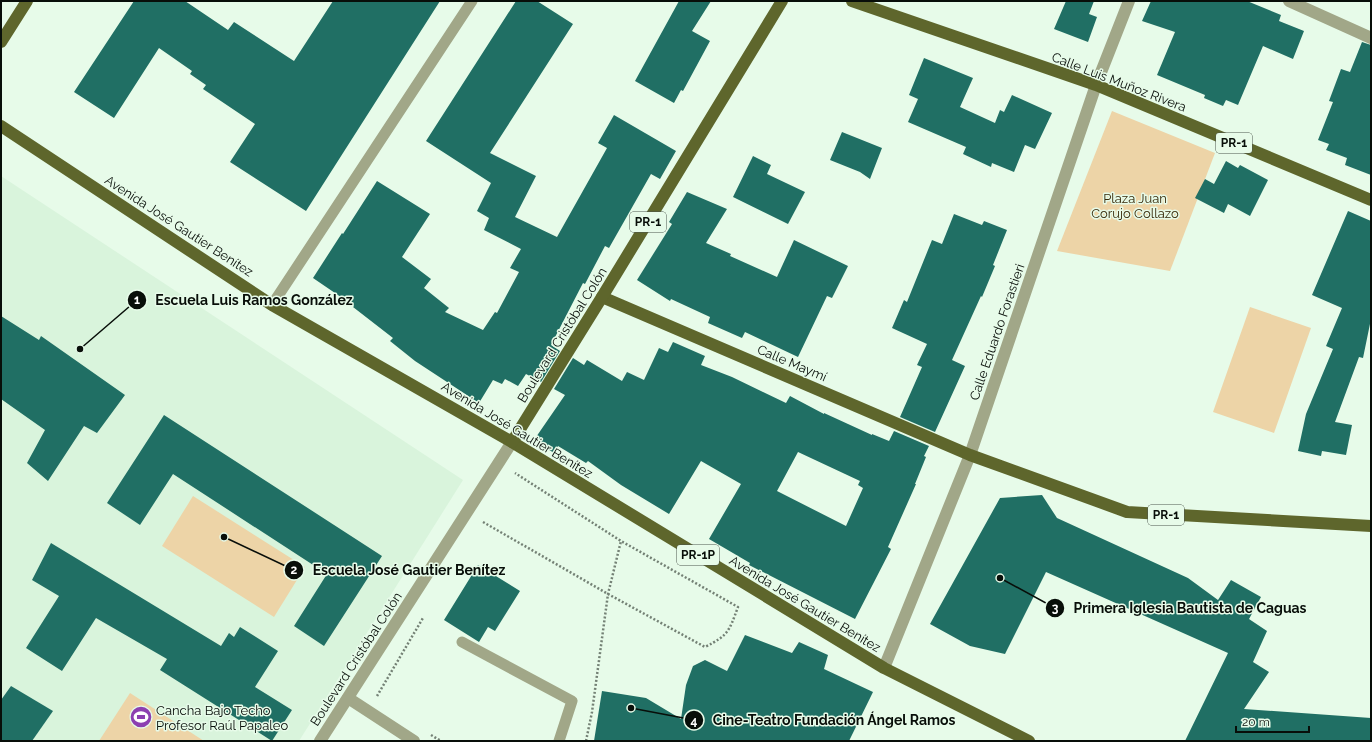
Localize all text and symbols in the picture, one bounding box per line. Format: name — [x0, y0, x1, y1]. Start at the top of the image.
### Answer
street label: Calle Luis Muñoz Rivera — [1050, 49, 1188, 115]
road number: PR-1 — [1216, 133, 1252, 153]
street label: Avenida José Gautier Benítez — [102, 172, 256, 280]
park label: Plaza Juan Corujo Collazo — [1091, 191, 1179, 221]
road number: PR-1 — [630, 212, 666, 232]
street label: Calle Eduardo Forastieri — [967, 262, 1027, 402]
street label: Boulevard Cristóbal Colón — [514, 265, 610, 405]
callout: Escuela Luis Ramos González — [127, 287, 360, 313]
text: Escuela Luis Ramos González — [155, 292, 353, 308]
text: 1 — [134, 293, 140, 307]
street label: Calle Maymí — [755, 342, 829, 384]
street label: Avenida José Gautier Benítez — [439, 379, 595, 481]
road number: PR-1 — [1148, 505, 1184, 525]
road number: PR-1P — [677, 545, 719, 565]
street label: Avenida José Gautier Benítez — [727, 553, 883, 655]
callout: Escuela José Gautier Benítez — [284, 557, 514, 583]
text: Escuela José Gautier Benítez — [313, 562, 505, 578]
text: 2 — [291, 563, 298, 577]
street label: Boulevard Cristóbal Colón — [307, 589, 405, 729]
callout: Primera Iglesia Bautista de Caguas — [1045, 595, 1314, 621]
text: Primera Iglesia Bautista de Caguas — [1073, 600, 1307, 616]
text: 3 — [1052, 601, 1059, 615]
place label: Cancha Bajo Techo Profesor Raúl Papaleo — [156, 703, 288, 733]
sports icon: Cancha Bajo Techo Profesor Raúl Papaleo — [128, 704, 154, 730]
callout: Cine-Teatro Fundación Ángel Ramos — [684, 707, 963, 733]
scale bar — [1236, 708, 1309, 734]
text: Cine-Teatro Fundación Ángel Ramos — [713, 711, 955, 728]
text: 4 — [691, 714, 698, 728]
text: 20 m — [1242, 715, 1270, 729]

